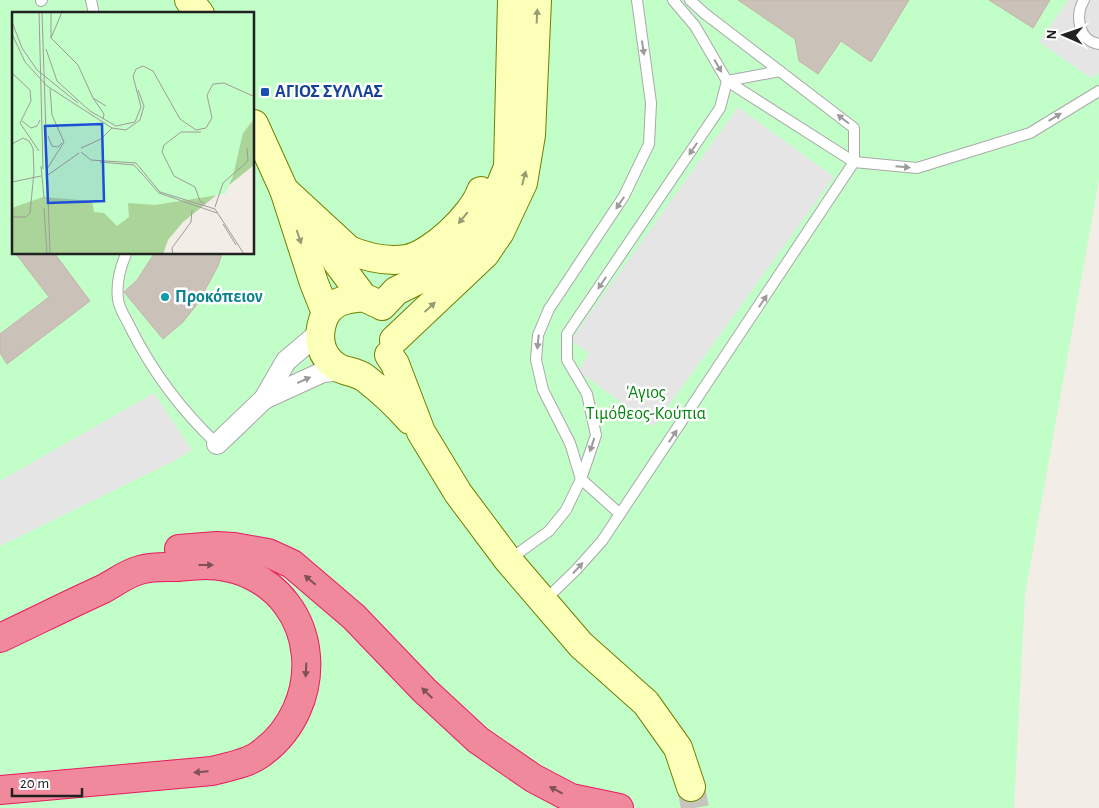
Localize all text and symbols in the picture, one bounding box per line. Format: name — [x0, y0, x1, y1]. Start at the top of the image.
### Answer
one-way arrow — [533, 8, 541, 24]
north arrow — [1039, 10, 1089, 60]
inset map — [12, 12, 255, 255]
text: N — [1045, 29, 1059, 40]
one-way arrow — [639, 41, 647, 57]
one-way arrow — [714, 58, 722, 73]
place label: ΑΓΙΟΣ ΣΥΛΛΑΣ — [275, 83, 383, 101]
marker: ΑΓΙΟΣ ΣΥΛΛΑΣ — [259, 86, 271, 98]
one-way arrow — [1049, 113, 1062, 122]
one-way arrow — [836, 114, 850, 124]
one-way arrow — [688, 142, 698, 155]
one-way arrow — [895, 163, 911, 171]
one-way arrow — [520, 170, 528, 185]
one-way arrow — [615, 197, 625, 210]
one-way arrow — [457, 211, 469, 223]
one-way arrow — [296, 229, 304, 244]
one-way arrow — [597, 276, 607, 290]
place label: Προκόπειον — [175, 287, 263, 306]
marker: Προκόπειον — [159, 291, 171, 303]
one-way arrow — [758, 294, 767, 307]
one-way arrow — [424, 301, 436, 313]
one-way arrow — [534, 334, 542, 350]
one-way arrow — [297, 376, 311, 384]
park label: 'Αγιος Τιμόθεος-Κούπια — [586, 384, 706, 423]
one-way arrow — [668, 429, 678, 443]
one-way arrow — [588, 438, 596, 453]
one-way arrow — [198, 561, 214, 569]
one-way arrow — [572, 562, 584, 574]
one-way arrow — [304, 574, 317, 585]
one-way arrow — [302, 662, 310, 678]
one-way arrow — [422, 687, 434, 699]
scale bar — [12, 766, 82, 798]
one-way arrow — [193, 768, 209, 776]
text: 20 m — [20, 776, 49, 791]
one-way arrow — [549, 786, 564, 794]

